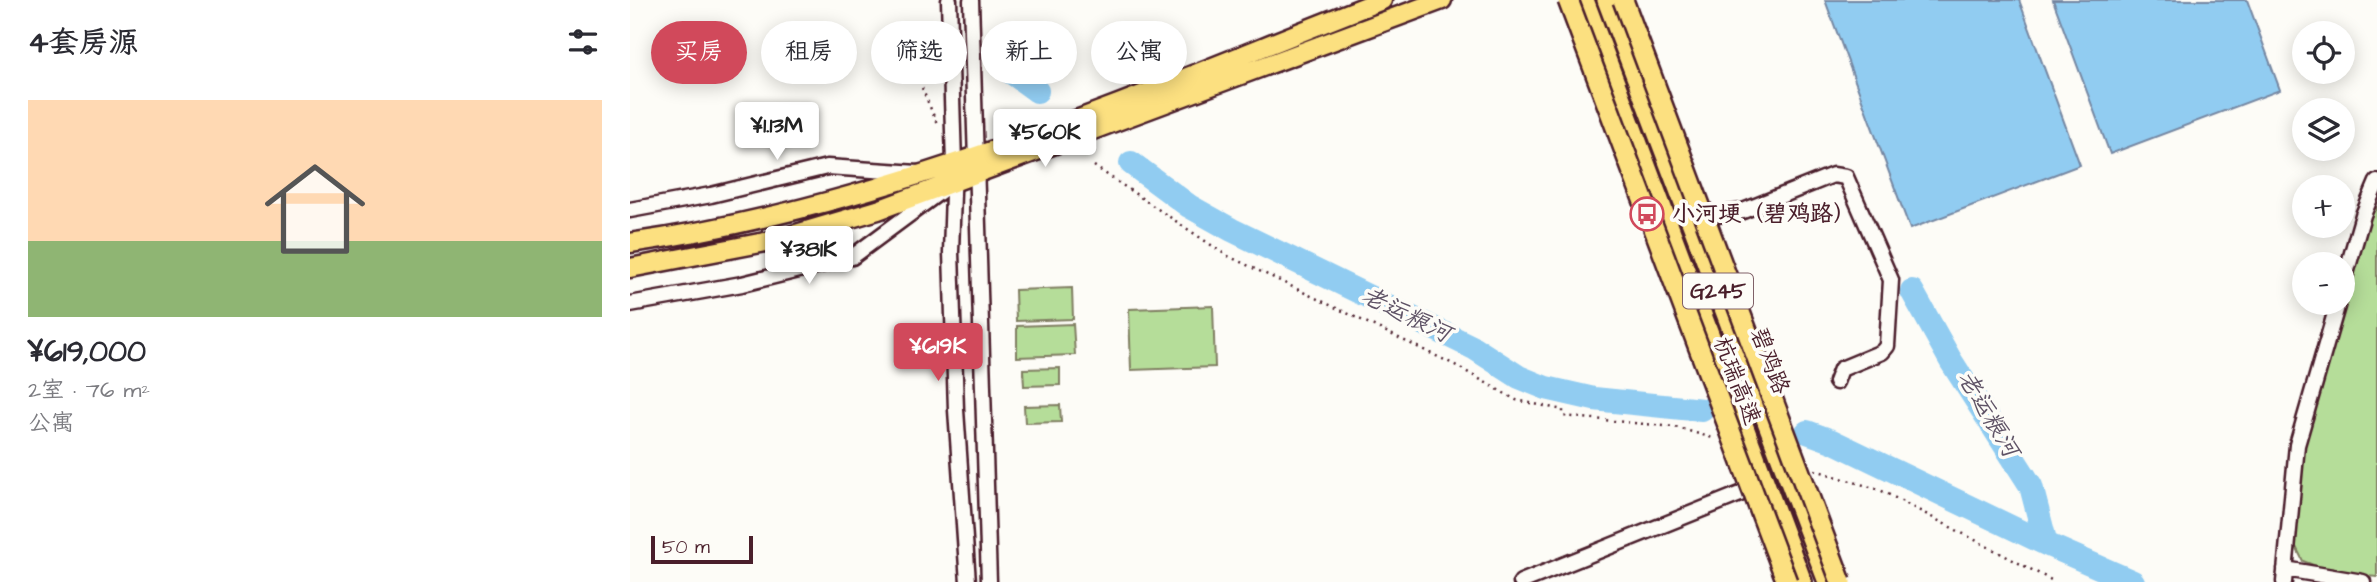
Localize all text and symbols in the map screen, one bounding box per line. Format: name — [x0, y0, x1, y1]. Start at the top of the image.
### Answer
chip: 买房 — [651, 21, 747, 84]
chip: 租房 — [761, 21, 857, 84]
chip: 筛选 — [871, 21, 967, 84]
chip: 新上 — [981, 21, 1077, 84]
chip: 公寓 — [1091, 21, 1187, 84]
map controls — [2292, 21, 2355, 315]
button: locate — [2292, 21, 2355, 84]
text: 4套房源 — [28, 22, 138, 64]
icon: filters — [564, 23, 602, 61]
button: layers — [2292, 98, 2355, 161]
pin: ¥1.13M — [720, 102, 834, 162]
text: ¥1.13M — [751, 109, 803, 141]
pin: ¥560K — [996, 110, 1094, 169]
text: ¥560K — [1009, 116, 1081, 148]
icon: home — [252, 146, 378, 272]
button: + — [2292, 175, 2355, 238]
bus stop icon: 小河埂（碧鸡路） — [1628, 195, 1666, 233]
place label: 小河埂（碧鸡路） — [1672, 198, 1856, 230]
pin: ¥381K — [760, 226, 858, 286]
text: ¥381K — [781, 233, 837, 265]
button: − — [2292, 252, 2355, 315]
road number: G245 — [1683, 274, 1753, 308]
water label: 老运粮河 — [1355, 279, 1460, 353]
street label: 碧鸡路 — [1743, 323, 1797, 399]
pin: ¥619K — [889, 324, 987, 383]
text: ¥619K — [910, 330, 966, 362]
text: ¥619,000 — [28, 331, 146, 373]
street label: 杭瑞高速 — [1706, 332, 1768, 430]
water label: 老运粮河 — [1949, 364, 2029, 467]
text: 2室 · 76 m² — [28, 374, 150, 406]
text: 公寓 — [28, 407, 74, 439]
scale bar — [651, 533, 752, 565]
text: 50 m — [662, 534, 710, 561]

